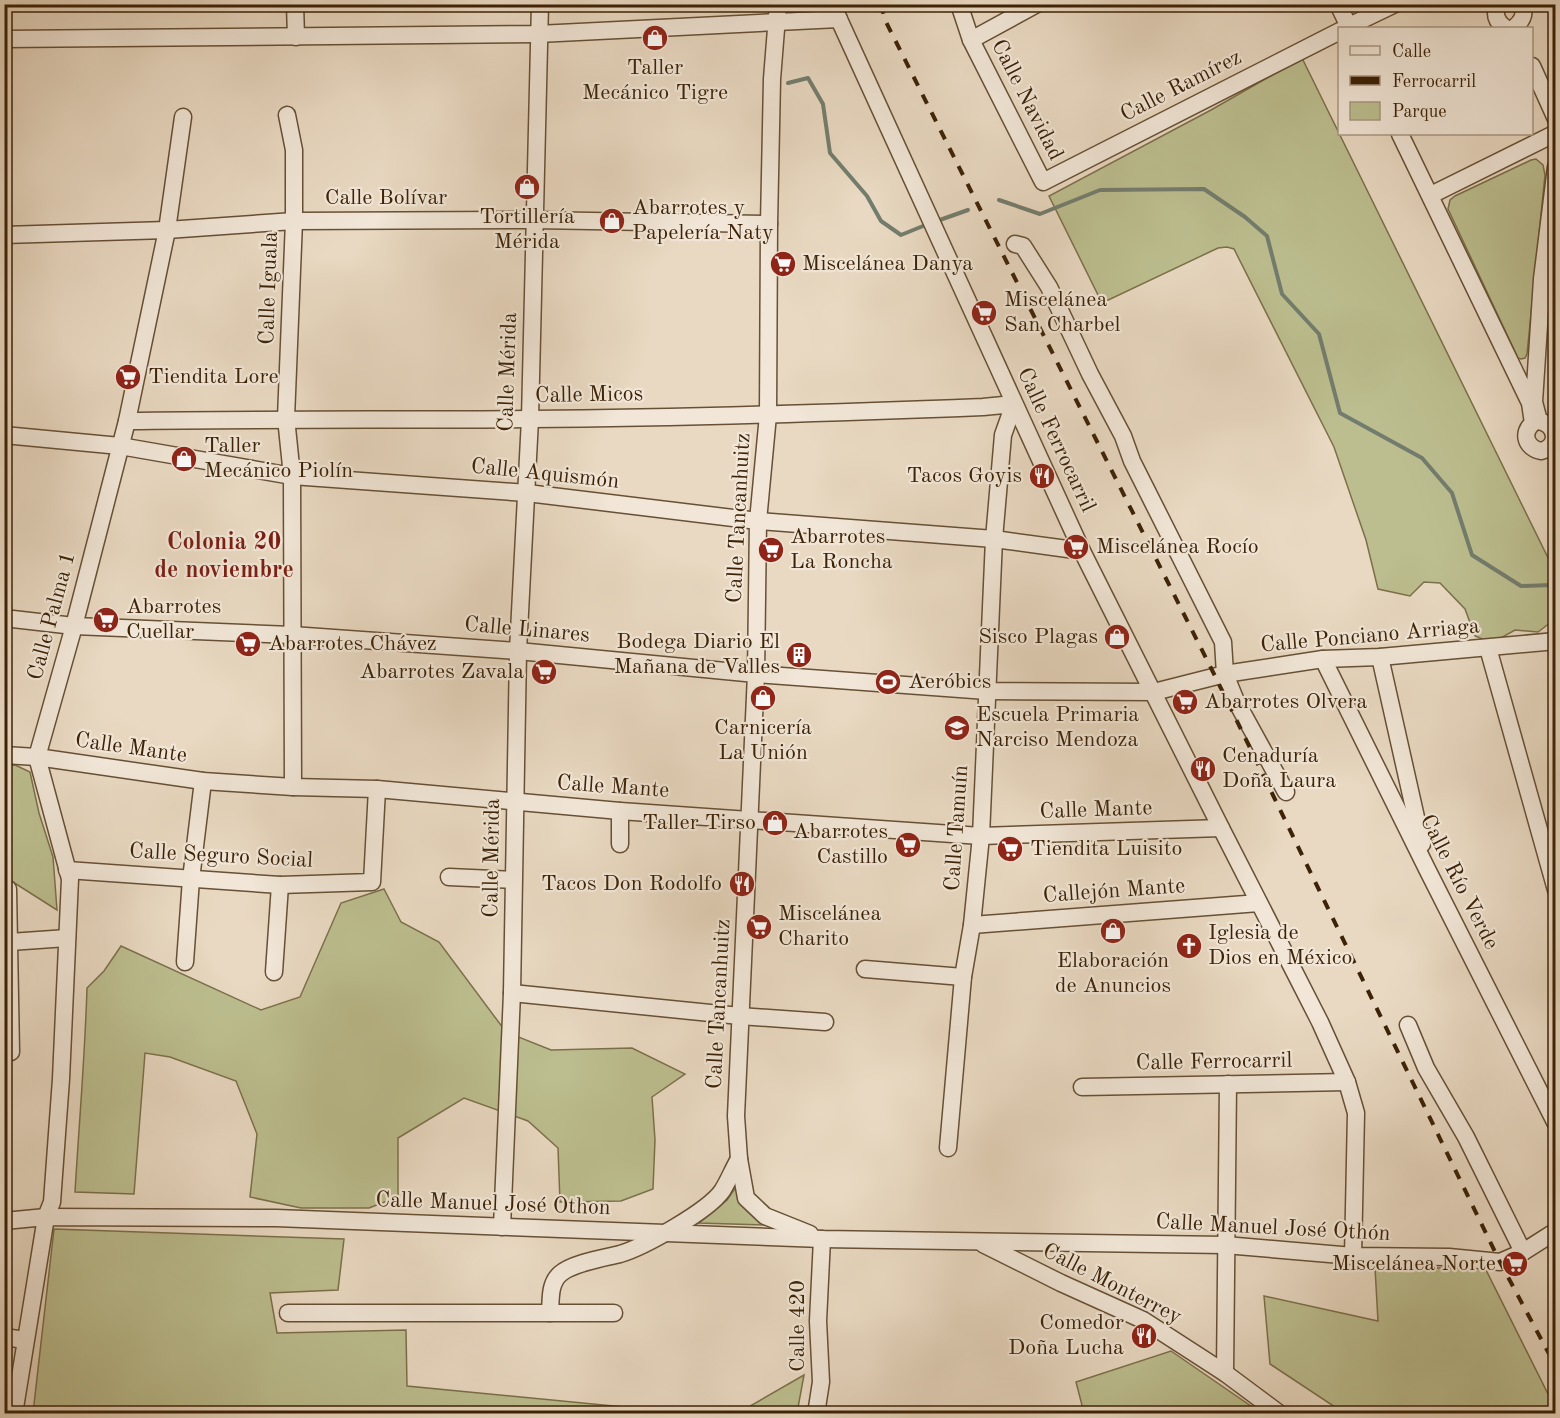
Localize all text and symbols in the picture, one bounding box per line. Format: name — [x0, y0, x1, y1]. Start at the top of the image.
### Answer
shop icon: Taller Mecánico Tigre — [640, 23, 670, 53]
legend — [1338, 27, 1533, 135]
street label: Calle Navidad — [987, 36, 1067, 164]
text: Calle — [1392, 43, 1431, 61]
street label: Calle Ramírez — [1117, 46, 1245, 126]
place label: Taller Mecánico Tigre — [582, 57, 728, 104]
text: Ferrocarril — [1392, 73, 1476, 91]
text: Parque — [1392, 103, 1447, 121]
shop icon: Tortillería Mérida — [512, 172, 542, 202]
street label: Calle Bolívar — [325, 187, 447, 209]
place label: Abarrotes y Papelería Naty — [632, 197, 774, 244]
place label: Tortillería Mérida — [479, 206, 575, 253]
shop icon: Abarrotes y Papelería Naty — [597, 206, 627, 236]
street label: Calle Iguala — [256, 231, 282, 345]
supermarket icon: Miscelánea Danya — [768, 249, 798, 279]
place label: Miscelánea Danya — [802, 253, 973, 275]
place label: Miscelánea San Charbel — [1004, 289, 1121, 336]
supermarket icon: Miscelánea San Charbel — [969, 298, 999, 328]
street label: Calle Mérida — [495, 312, 521, 432]
supermarket icon: Tiendita Lore — [113, 362, 143, 392]
street label: Calle Ferrocarril — [1013, 364, 1099, 516]
place label: Tiendita Lore — [148, 366, 279, 388]
street label: Calle Micos — [535, 383, 643, 407]
street label: Calle Tancanhuitz — [724, 432, 754, 604]
place label: Taller Mecánico Piolín — [204, 435, 353, 482]
shop icon: Taller Mecánico Piolín — [169, 444, 199, 474]
street label: Calle Aquismón — [470, 455, 620, 493]
restaurant icon: Tacos Goyis — [1027, 461, 1057, 491]
place label: Tacos Goyis — [906, 465, 1022, 487]
place label: Abarrotes La Roncha — [790, 526, 893, 573]
district label: Colonia 20 de noviembre — [154, 531, 294, 583]
supermarket icon: Miscelánea Rocío — [1061, 532, 1091, 562]
supermarket icon: Abarrotes La Roncha — [756, 535, 786, 565]
place label: Miscelánea Rocío — [1096, 536, 1259, 558]
street label: Calle Palma 1 — [24, 549, 80, 683]
place label: Abarrotes Cuellar — [126, 596, 221, 643]
supermarket icon: Abarrotes Cuellar — [91, 605, 121, 635]
street label: Calle Linares — [463, 614, 591, 646]
street label: Calle Ponciano Arriaga — [1259, 615, 1481, 657]
shop icon: Sisco Plagas — [1102, 622, 1132, 652]
place label: Sisco Plagas — [978, 626, 1098, 648]
supermarket icon: Abarrotes Chávez — [233, 629, 263, 659]
place label: Bodega Diario El Mañana de Valles — [614, 631, 780, 678]
place label: Abarrotes Chávez — [268, 633, 437, 655]
building icon: Bodega Diario El Mañana de Valles — [784, 640, 814, 670]
supermarket icon: Abarrotes Zavala — [529, 657, 559, 687]
place label: Abarrotes Zavala — [359, 661, 524, 683]
sports icon: Aeróbics — [873, 667, 903, 697]
place label: Aeróbics — [908, 671, 991, 693]
shop icon: Carnicería La Unión — [748, 683, 778, 713]
supermarket icon: Abarrotes Olvera — [1170, 687, 1200, 717]
place label: Abarrotes Olvera — [1204, 691, 1368, 713]
place label: Escuela Primaria Narciso Mendoza — [976, 704, 1139, 751]
school or university icon: Escuela Primaria Narciso Mendoza — [942, 713, 972, 743]
place label: Carnicería La Unión — [714, 717, 812, 764]
street label: Calle Mante — [74, 729, 188, 767]
place label: Cenaduría Doña Laura — [1222, 745, 1336, 792]
restaurant icon: Cenaduría Doña Laura — [1188, 754, 1218, 784]
street label: Calle Tamuín — [942, 764, 972, 892]
street label: Calle Mante — [556, 772, 670, 802]
street label: Calle Mante — [1039, 797, 1153, 823]
street label: Calle Mérida — [480, 798, 504, 918]
shop icon: Taller Tirso — [760, 808, 790, 838]
street label: Calle Río Verde — [1416, 811, 1502, 953]
place label: Taller Tirso — [642, 812, 756, 834]
place label: Abarrotes Castillo — [793, 821, 888, 868]
supermarket icon: Abarrotes Castillo — [893, 830, 923, 860]
supermarket icon: Tiendita Luisito — [995, 834, 1025, 864]
place label: Tiendita Luisito — [1030, 838, 1182, 860]
street label: Calle Seguro Social — [128, 840, 314, 872]
restaurant icon: Tacos Don Rodolfo — [727, 869, 757, 899]
place label: Tacos Don Rodolfo — [541, 873, 722, 895]
street label: Callejón Mante — [1042, 875, 1186, 907]
place label: Miscelánea Charito — [778, 903, 881, 950]
supermarket icon: Miscelánea Charito — [744, 912, 774, 942]
shop icon: Elaboración de Anuncios — [1098, 916, 1128, 946]
street label: Calle Tancanhuitz — [704, 918, 734, 1090]
place label: Iglesia de Dios en México — [1208, 922, 1352, 969]
church icon: Iglesia de Dios en México — [1174, 931, 1204, 961]
place label: Elaboración de Anuncios — [1055, 950, 1171, 997]
street label: Calle Ferrocarril — [1136, 1050, 1292, 1074]
street label: Calle Manuel José Othon — [375, 1189, 611, 1219]
street label: Calle Manuel José Othón — [1155, 1211, 1391, 1245]
street label: Calle Monterrey — [1039, 1240, 1185, 1329]
supermarket icon: Miscelánea Norte — [1500, 1249, 1530, 1279]
place label: Miscelánea Norte — [1332, 1253, 1496, 1275]
street label: Calle 420 — [787, 1280, 809, 1372]
place label: Comedor Doña Lucha — [1008, 1312, 1124, 1359]
restaurant icon: Comedor Doña Lucha — [1129, 1321, 1159, 1351]

